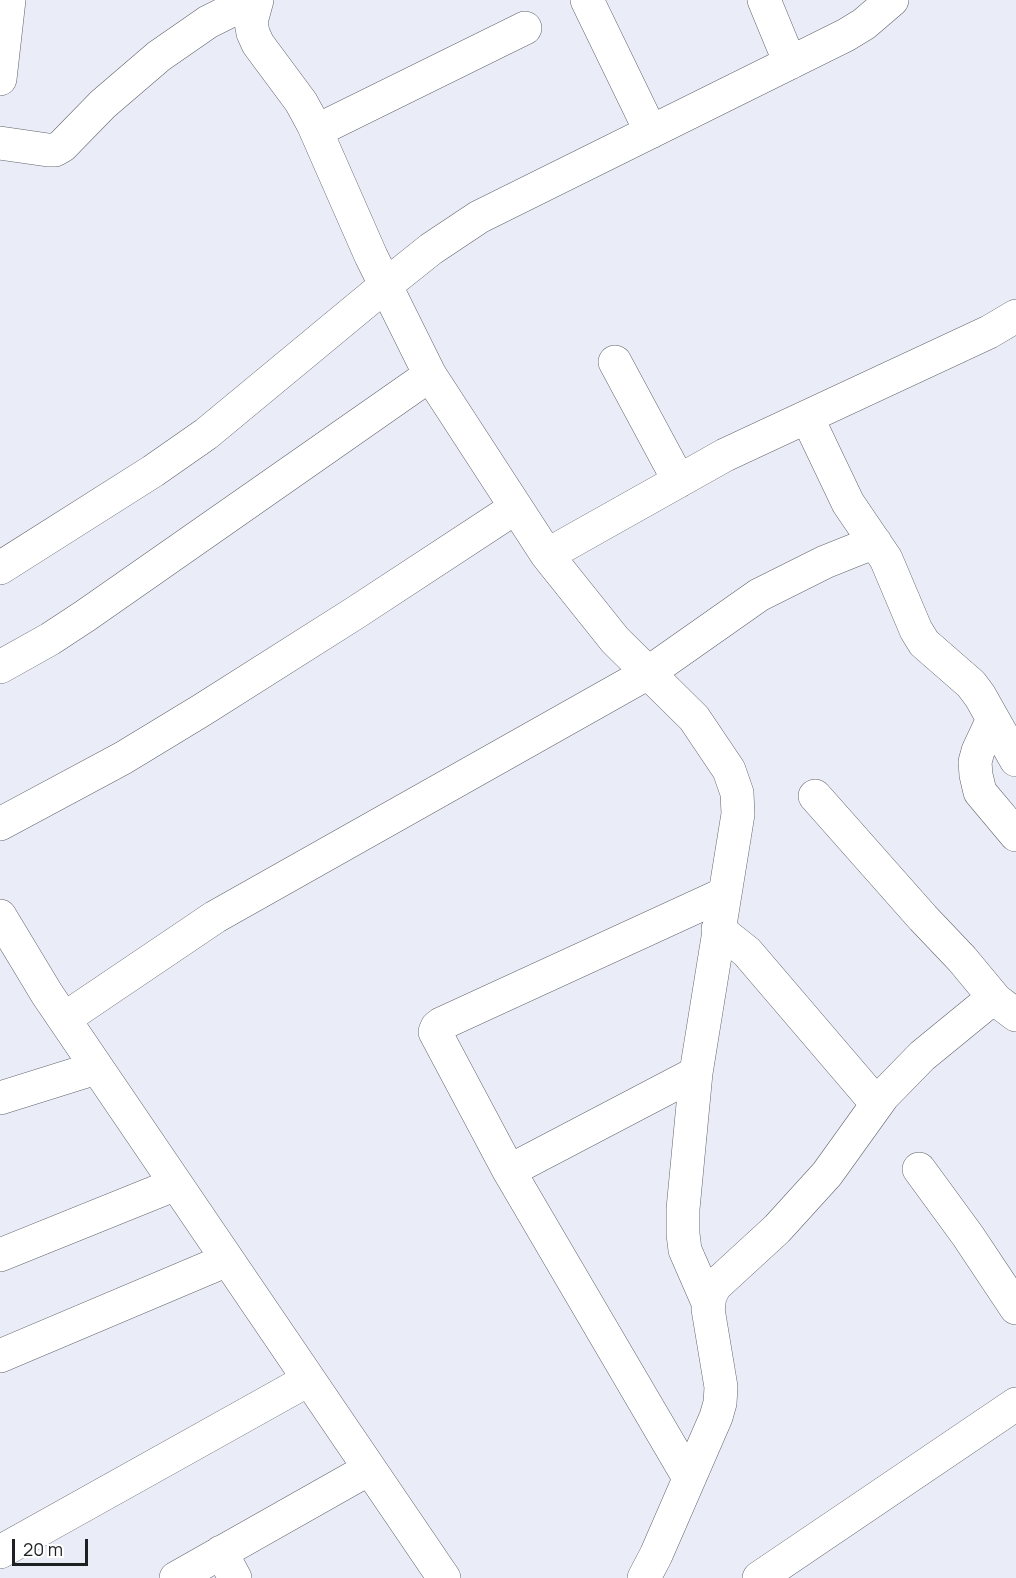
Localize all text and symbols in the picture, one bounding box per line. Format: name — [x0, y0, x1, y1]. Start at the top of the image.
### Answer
scale bar — [15, 1527, 92, 1565]
text: 20 m — [23, 1537, 63, 1561]

